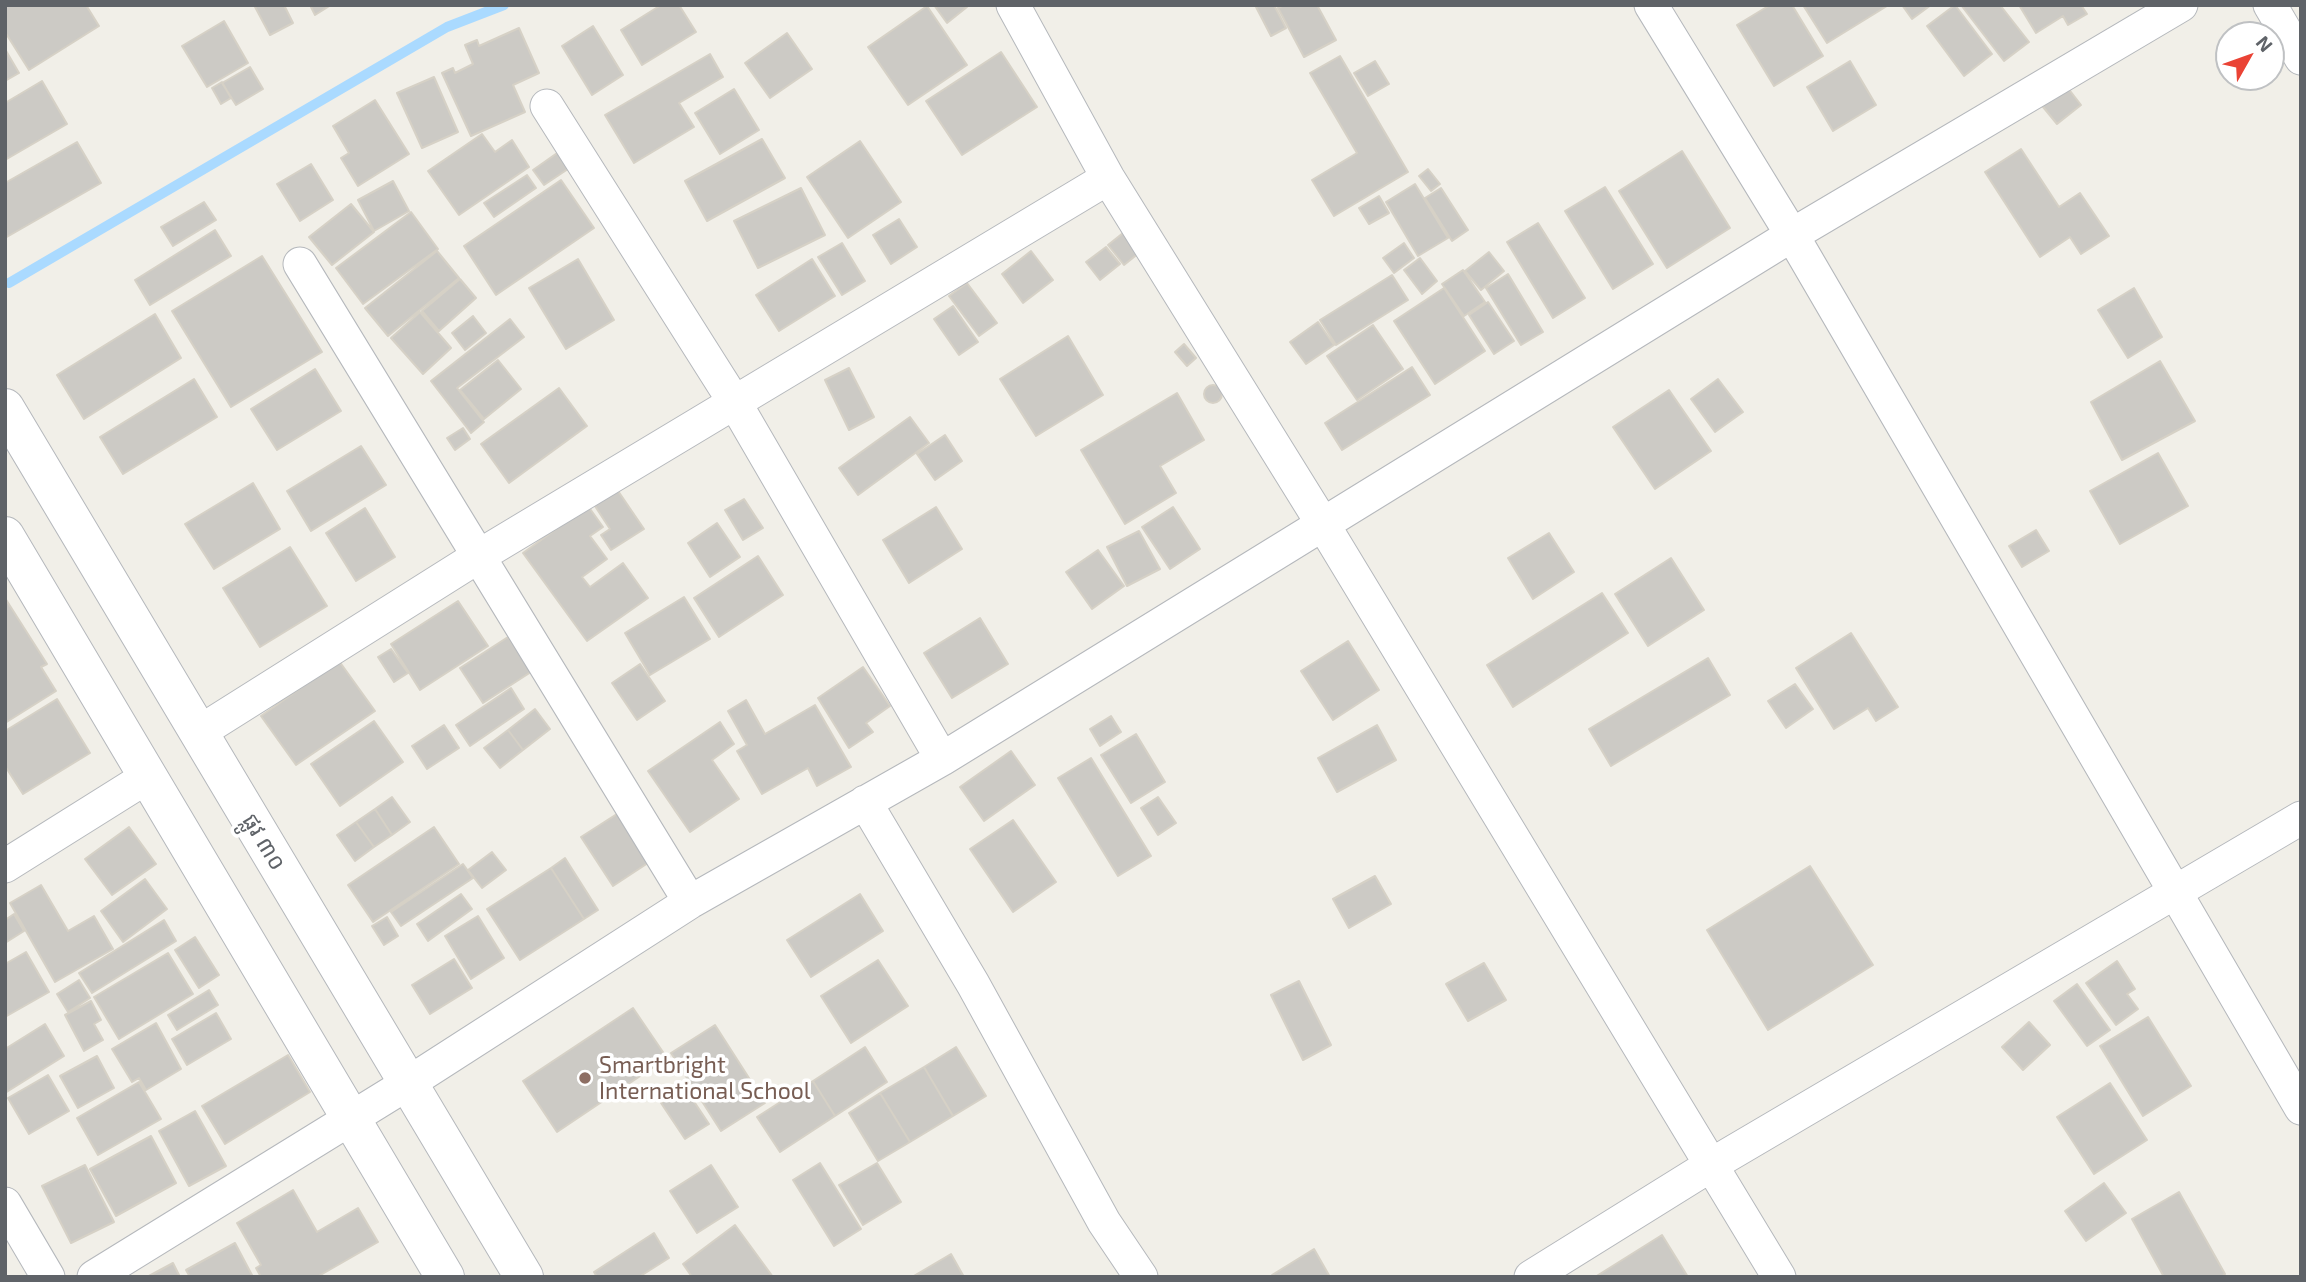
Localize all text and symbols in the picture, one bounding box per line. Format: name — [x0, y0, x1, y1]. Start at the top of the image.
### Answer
north arrow — [2215, 21, 2285, 91]
text: N — [2252, 31, 2278, 56]
street label: ផ្លូវ ៣០ — [236, 808, 292, 876]
place label: Smartbright International School — [599, 1051, 811, 1105]
marker: Smartbright International School — [577, 1070, 593, 1086]

